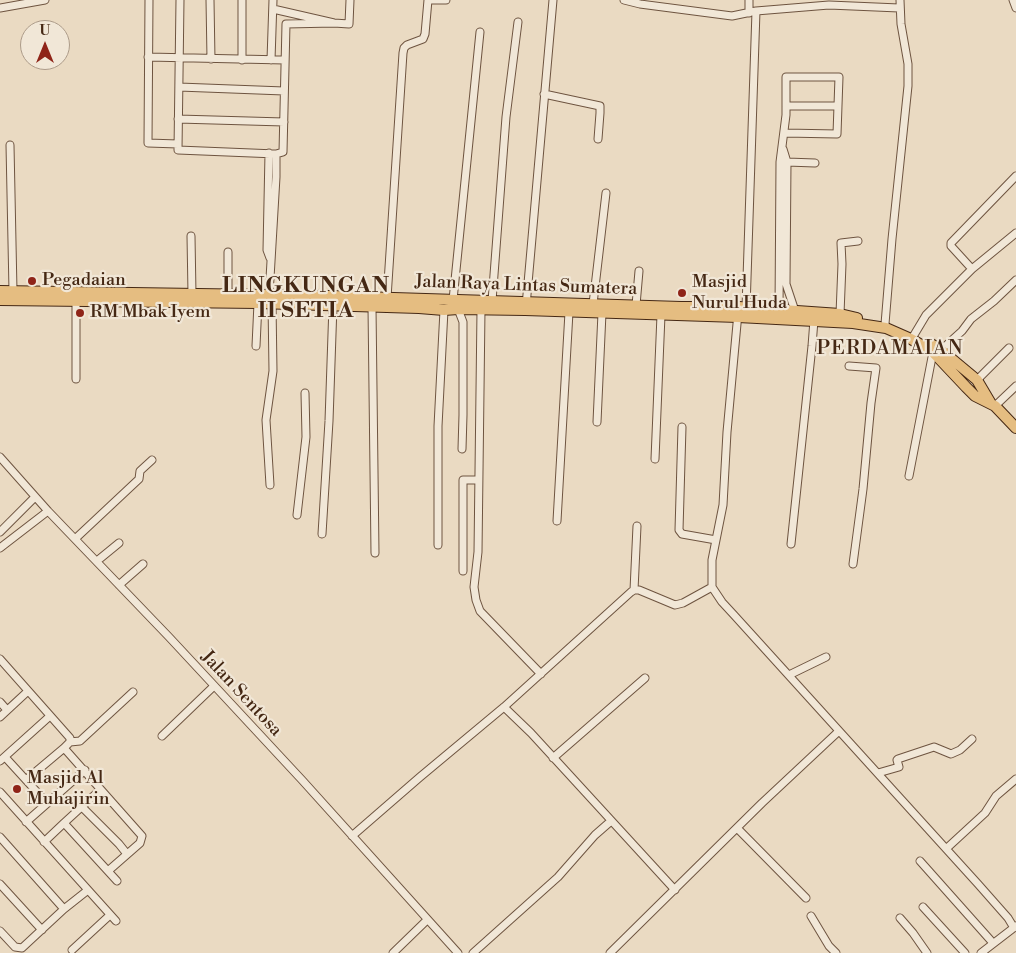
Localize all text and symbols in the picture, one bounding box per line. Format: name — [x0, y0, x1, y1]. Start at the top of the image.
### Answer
north arrow — [20, 20, 70, 70]
text: U — [40, 22, 50, 40]
place label: Pegadaian — [42, 270, 126, 292]
street label: Jalan Raya Lintas Sumatera — [414, 271, 638, 301]
place label: Masjid Nurul Huda — [692, 272, 787, 314]
district label: LINGKUNGAN II SETIA — [221, 274, 391, 326]
marker: Pegadaian — [26, 275, 38, 287]
marker: Masjid Nurul Huda — [676, 287, 688, 299]
place label: RM Mbak Iyem — [90, 302, 211, 324]
marker: RM Mbak Iyem — [74, 307, 86, 319]
district label: PERDAMAIAN — [815, 337, 965, 361]
street label: Jalan Sentosa — [196, 647, 286, 741]
place label: Masjid Al Muhajirin — [27, 768, 110, 811]
marker: Masjid Al Muhajirin — [11, 783, 23, 795]

